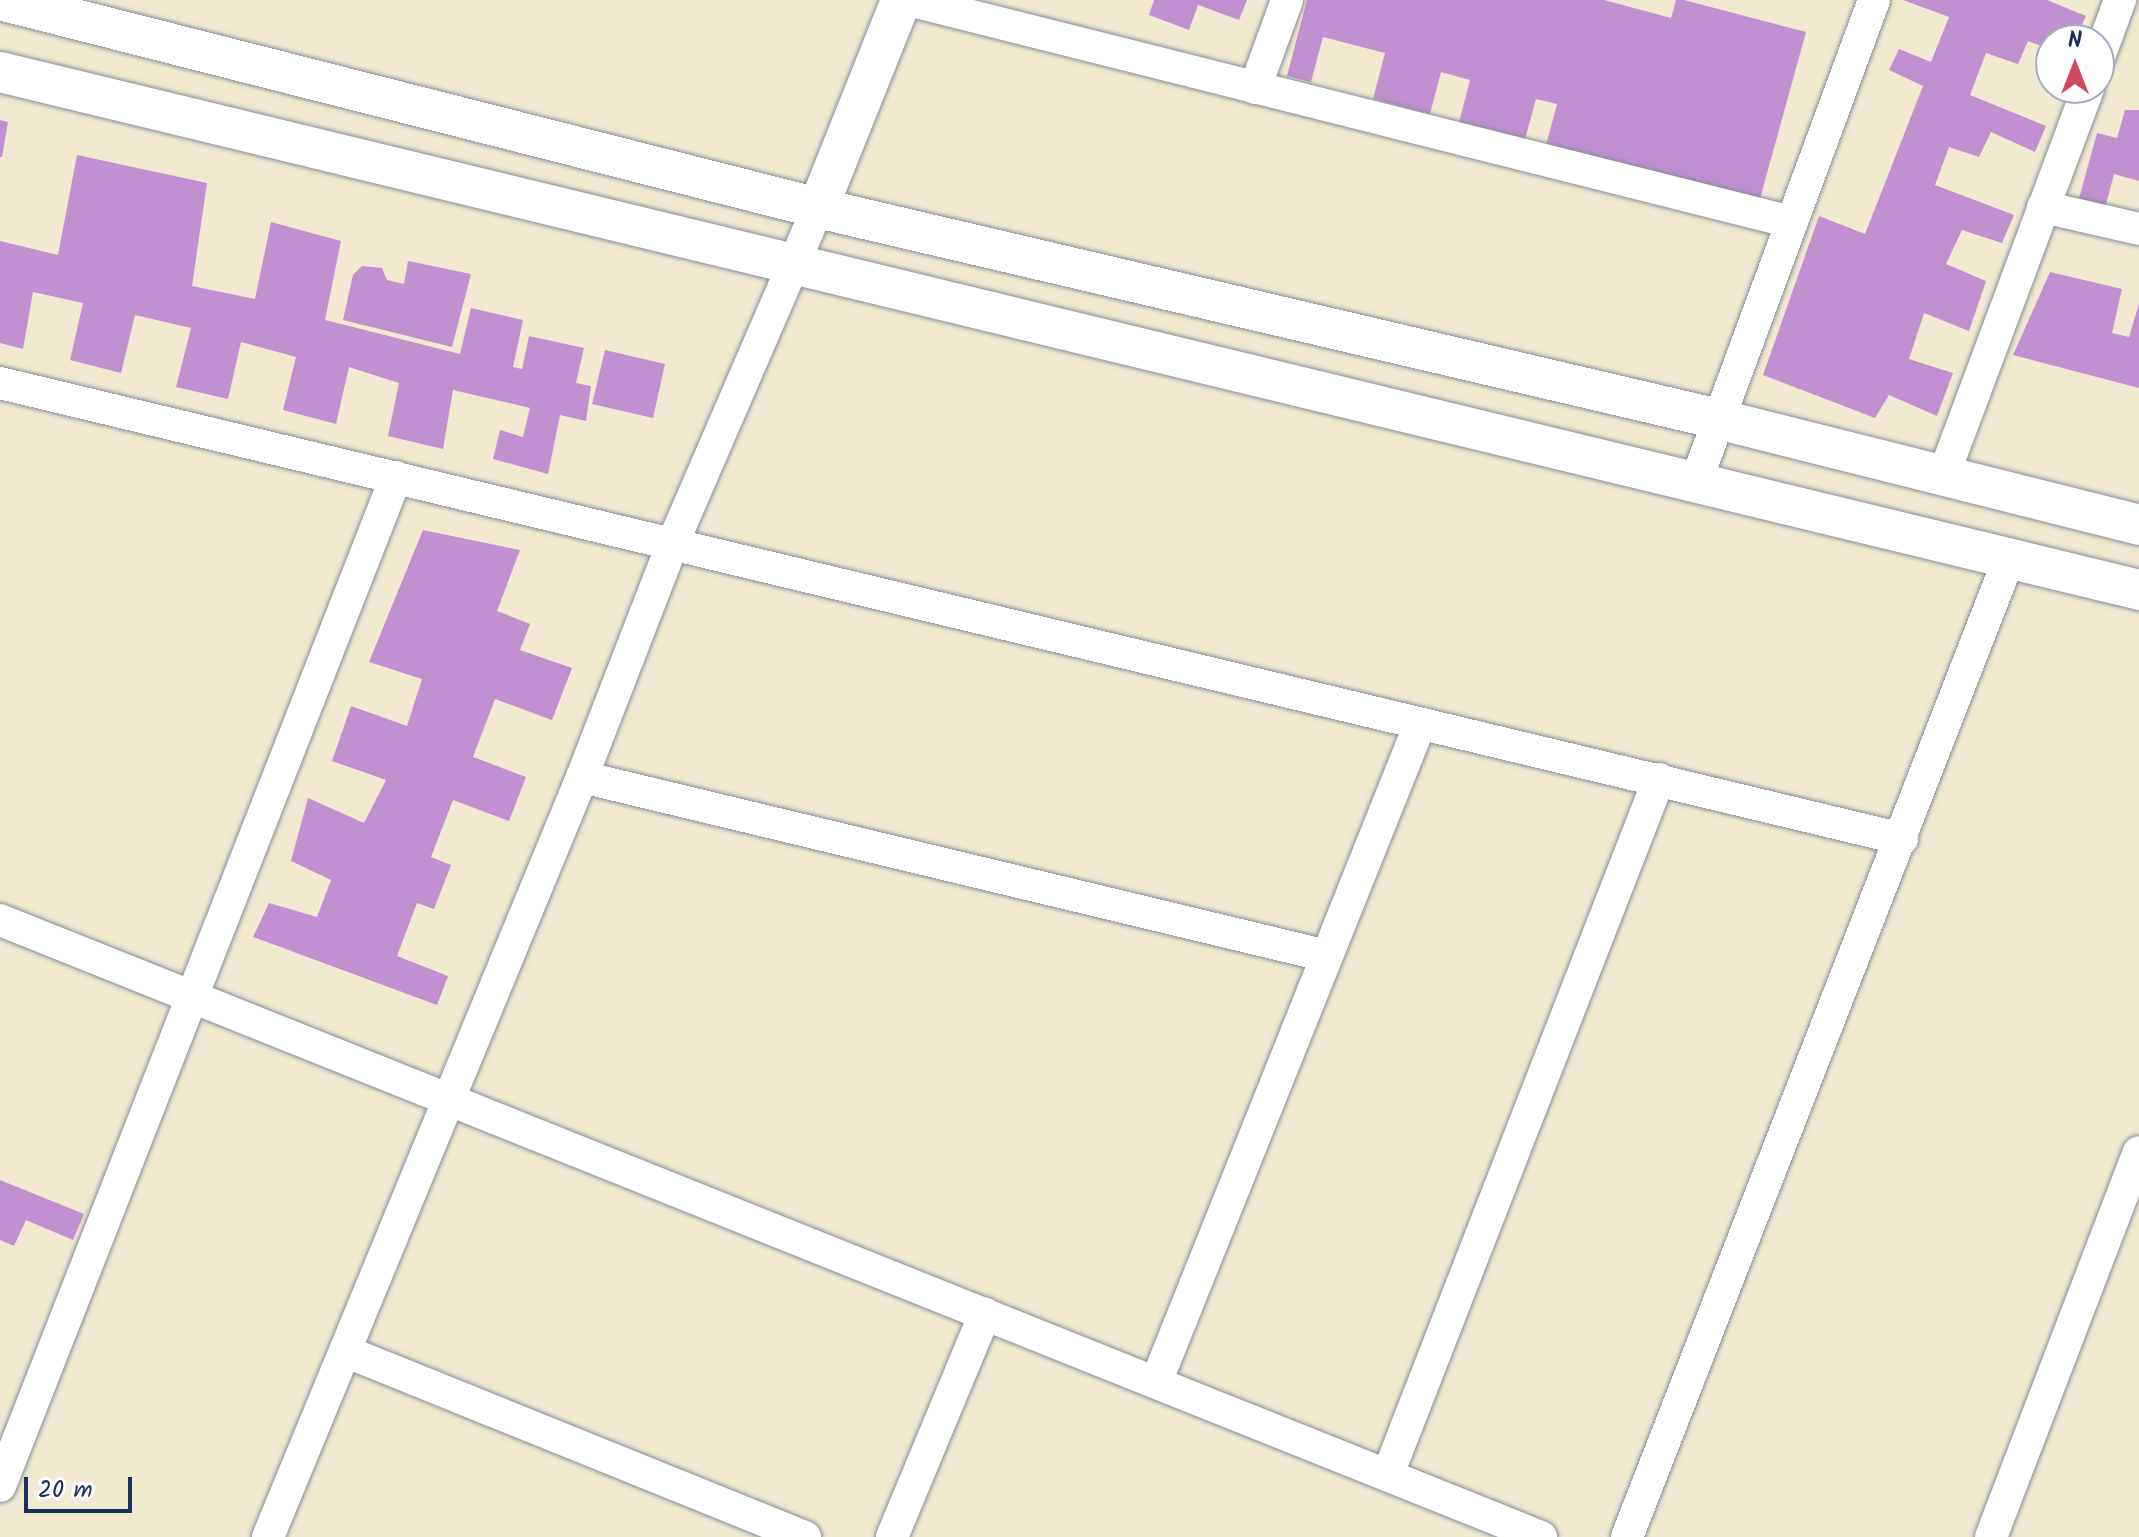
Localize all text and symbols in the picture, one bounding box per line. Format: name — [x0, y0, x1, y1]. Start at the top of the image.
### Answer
north arrow — [2035, 24, 2115, 104]
text: N — [2068, 24, 2082, 59]
scale bar — [28, 1461, 136, 1511]
text: 20 m — [38, 1471, 93, 1510]

